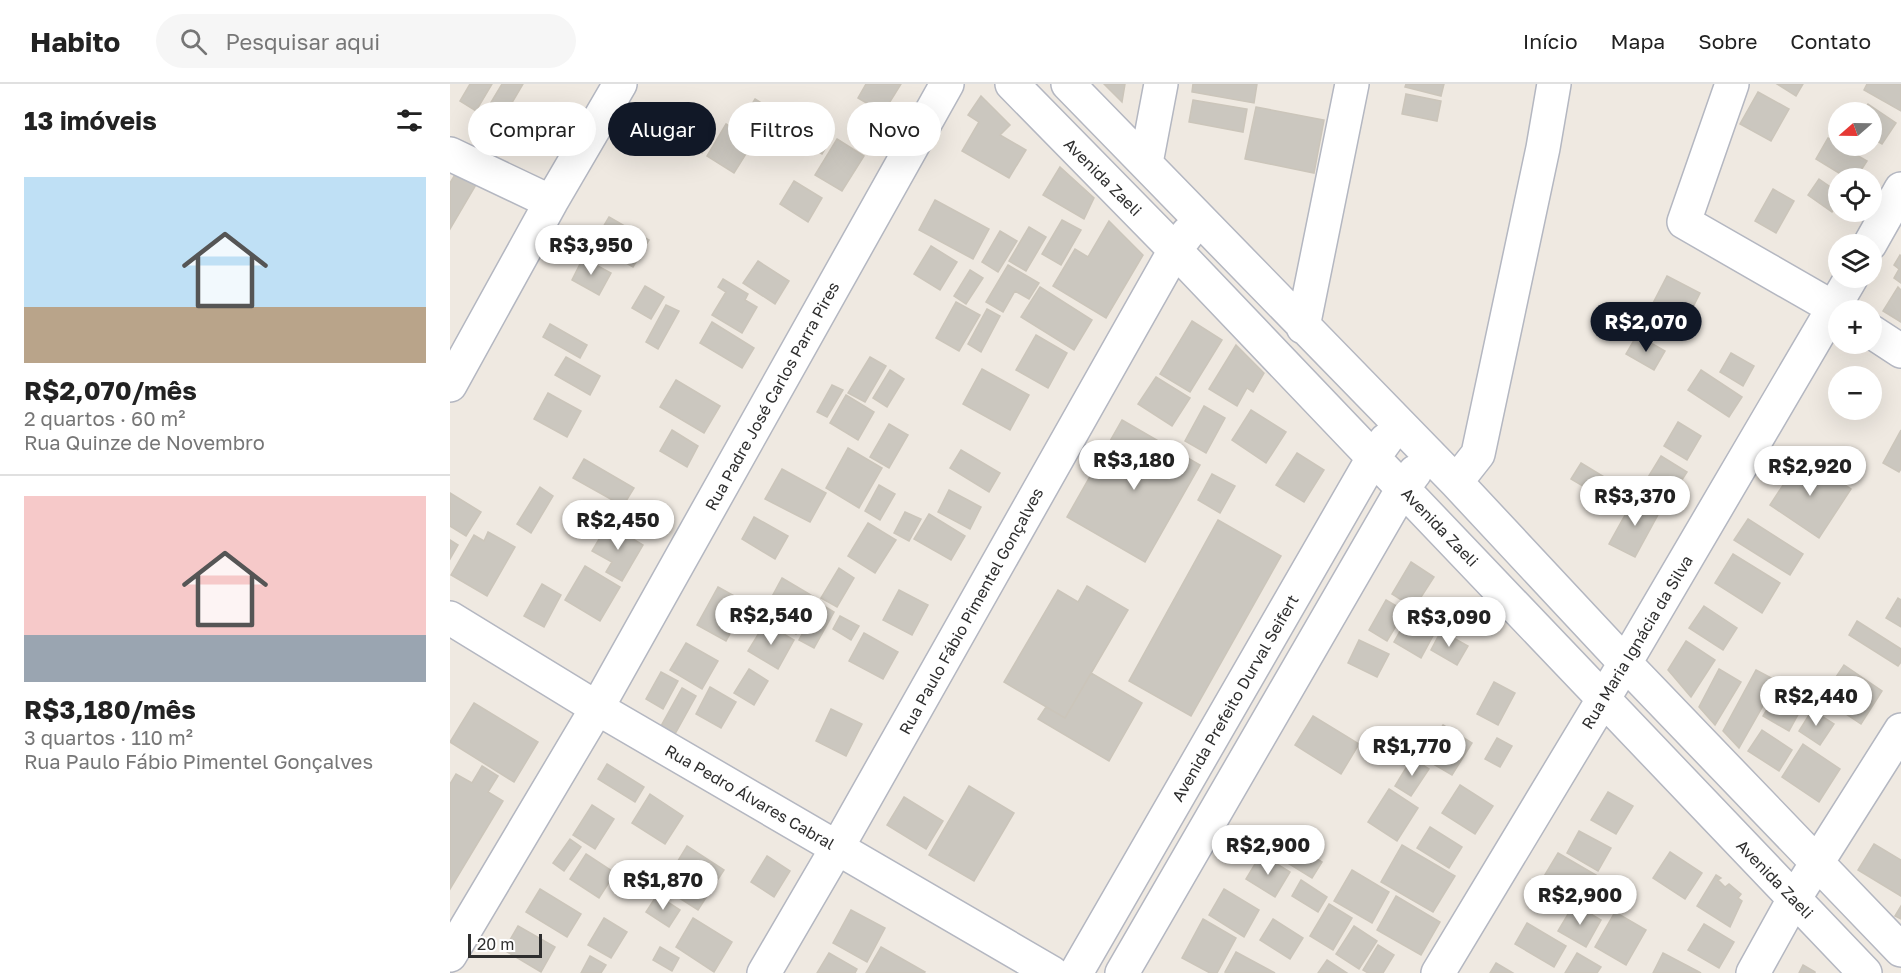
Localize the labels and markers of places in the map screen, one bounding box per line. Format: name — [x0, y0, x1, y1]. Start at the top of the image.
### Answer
pin: R$3,950 — [536, 225, 646, 276]
pin: R$2,070 — [1591, 302, 1701, 353]
pin: R$3,180 — [1079, 440, 1189, 491]
pin: R$2,920 — [1755, 446, 1865, 497]
pin: R$3,370 — [1580, 476, 1690, 527]
pin: R$2,450 — [563, 500, 673, 551]
pin: R$2,540 — [716, 595, 826, 646]
pin: R$3,090 — [1394, 597, 1504, 648]
pin: R$2,440 — [1761, 676, 1871, 727]
pin: R$1,770 — [1357, 726, 1467, 777]
pin: R$2,900 — [1213, 825, 1323, 876]
pin: R$1,870 — [608, 860, 718, 911]
pin: R$2,900 — [1525, 875, 1635, 926]

